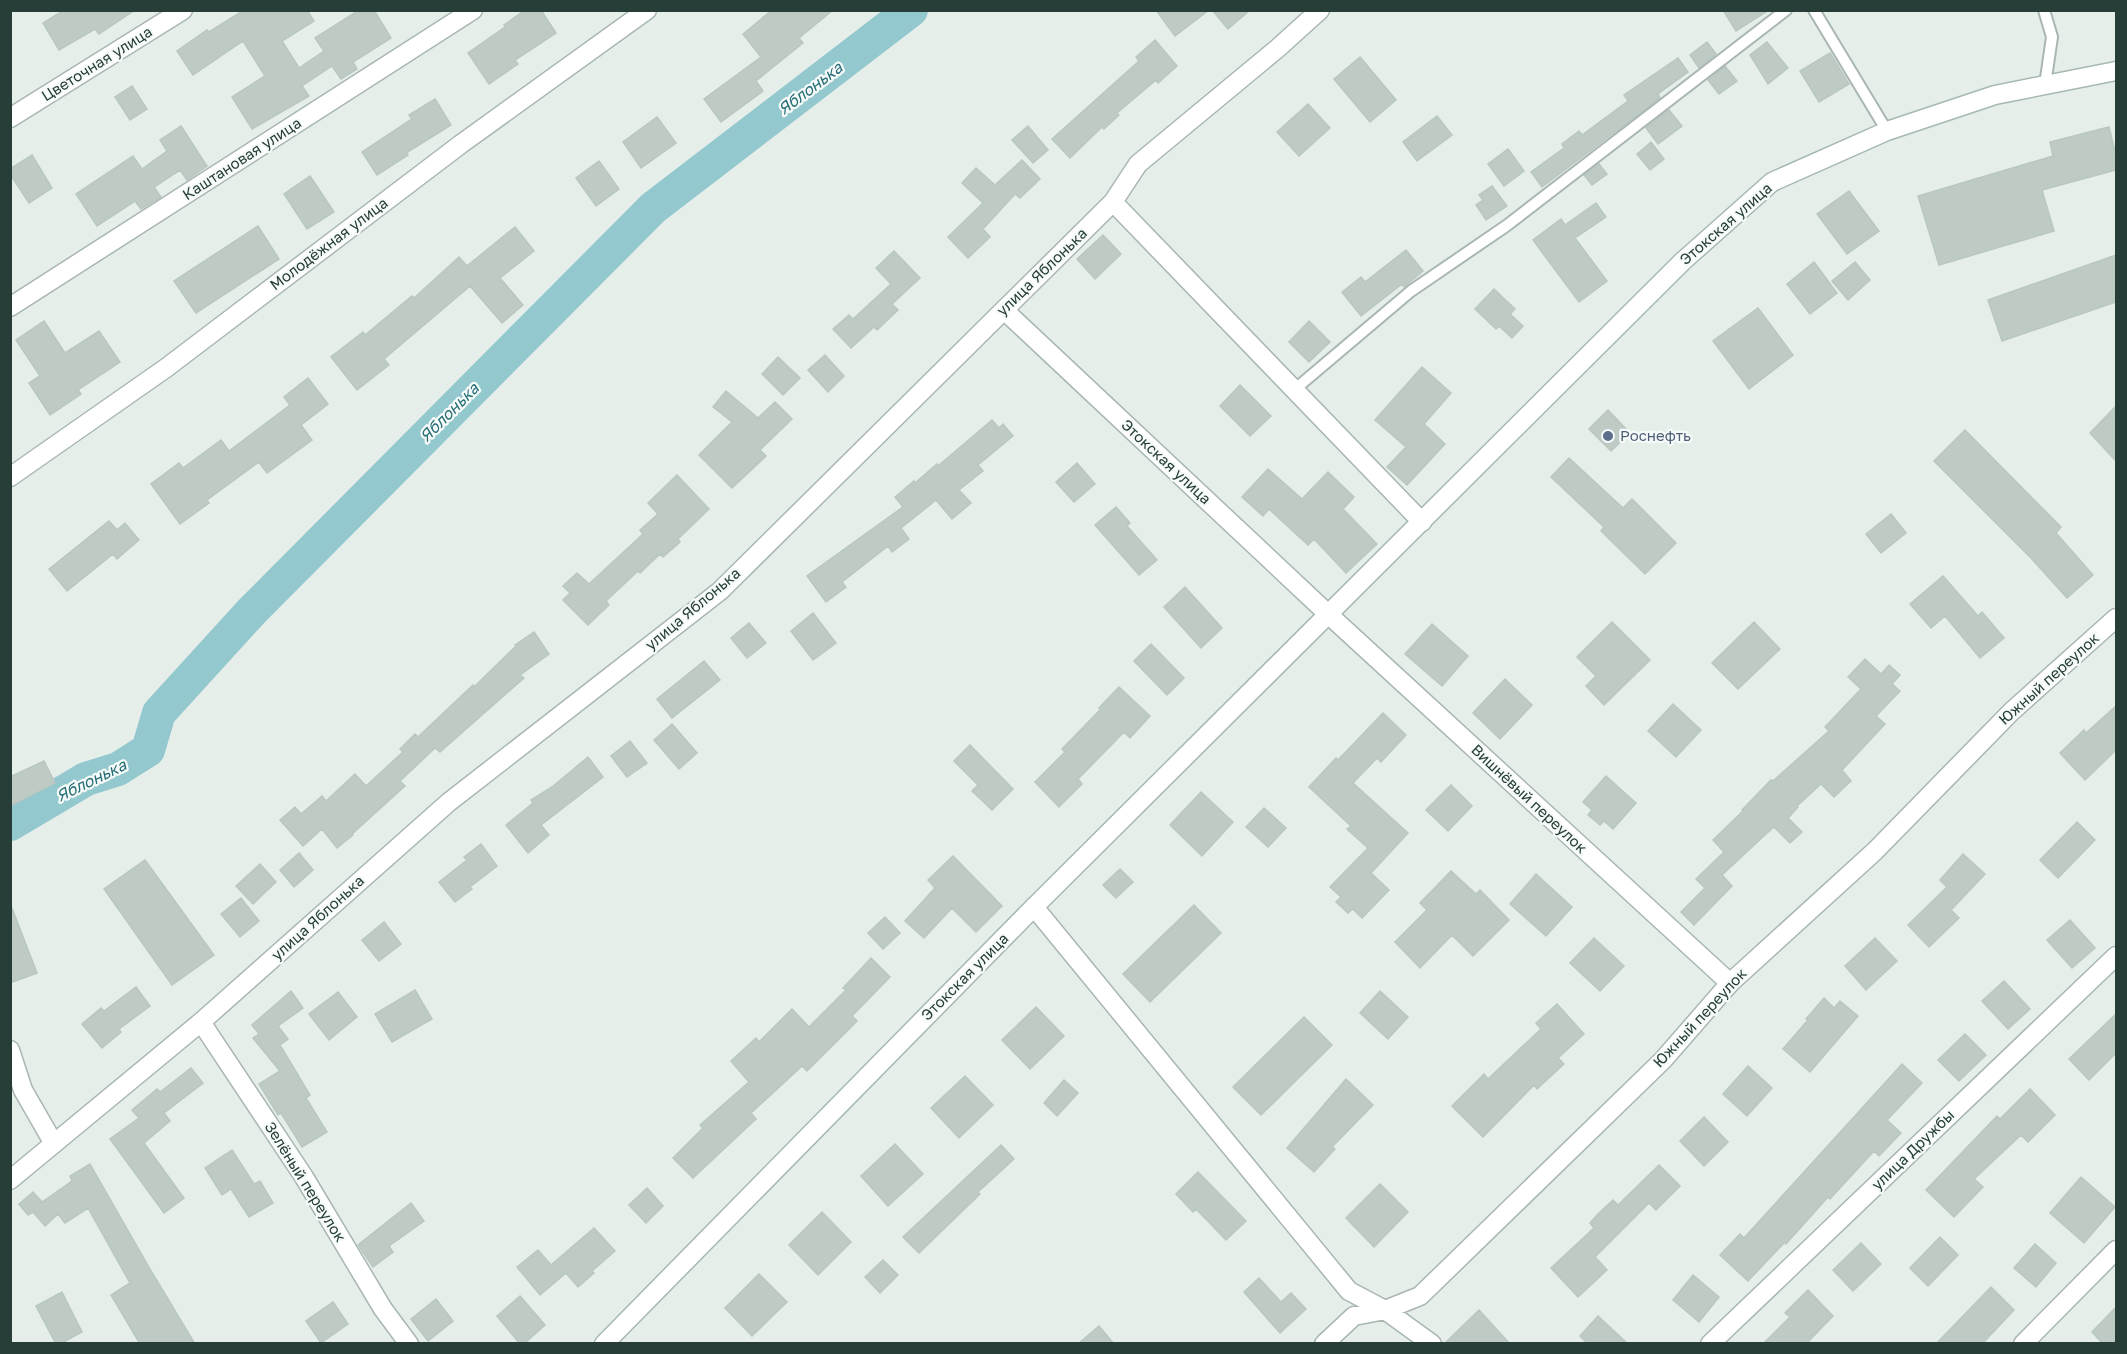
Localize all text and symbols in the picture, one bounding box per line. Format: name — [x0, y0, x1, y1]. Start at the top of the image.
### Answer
street label: Цветочная улица — [38, 22, 155, 104]
water label: Яблонька — [774, 57, 847, 119]
street label: Каштановая улица — [179, 113, 304, 203]
street label: Этокская улица — [1676, 178, 1775, 268]
street label: Молодёжная улица — [266, 193, 391, 293]
street label: улица Яблонька — [992, 224, 1090, 319]
water label: Яблонька — [415, 378, 483, 446]
street label: Этокская улица — [1118, 415, 1215, 507]
place label: Роснефть — [1620, 426, 1691, 444]
marker: Роснефть — [1601, 429, 1615, 443]
street label: улица Яблонька — [641, 563, 744, 653]
street label: Южный переулок — [1994, 628, 2103, 728]
street label: Вишнёвый переулок — [1468, 740, 1591, 857]
water label: Яблонька — [53, 754, 130, 806]
street label: улица Яблонька — [267, 871, 367, 964]
street label: Этокская улица — [917, 929, 1012, 1024]
street label: Южный переулок — [1649, 964, 1750, 1071]
street label: улица Дружбы — [1867, 1105, 1957, 1193]
street label: Зелёный переулок — [262, 1118, 350, 1245]

